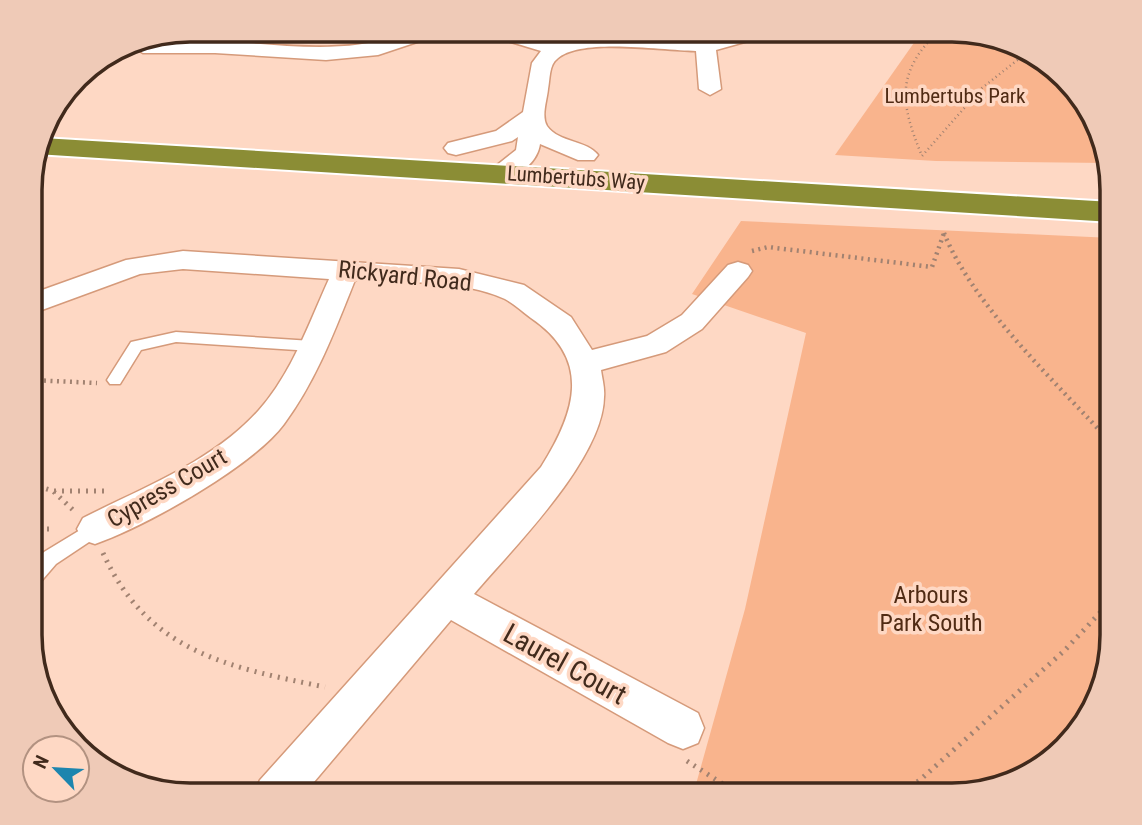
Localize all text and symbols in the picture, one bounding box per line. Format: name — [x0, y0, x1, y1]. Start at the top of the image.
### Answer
park label: Lumbertubs Park — [884, 84, 1026, 108]
street label: Lumbertubs Way — [506, 161, 646, 195]
street label: Rickyard Road — [337, 255, 473, 297]
street label: Cypress Court — [102, 443, 232, 533]
park label: Arbours Park South — [879, 581, 983, 637]
street label: Laurel Court — [498, 617, 632, 711]
north arrow — [21, 734, 91, 804]
text: N — [28, 752, 54, 772]

